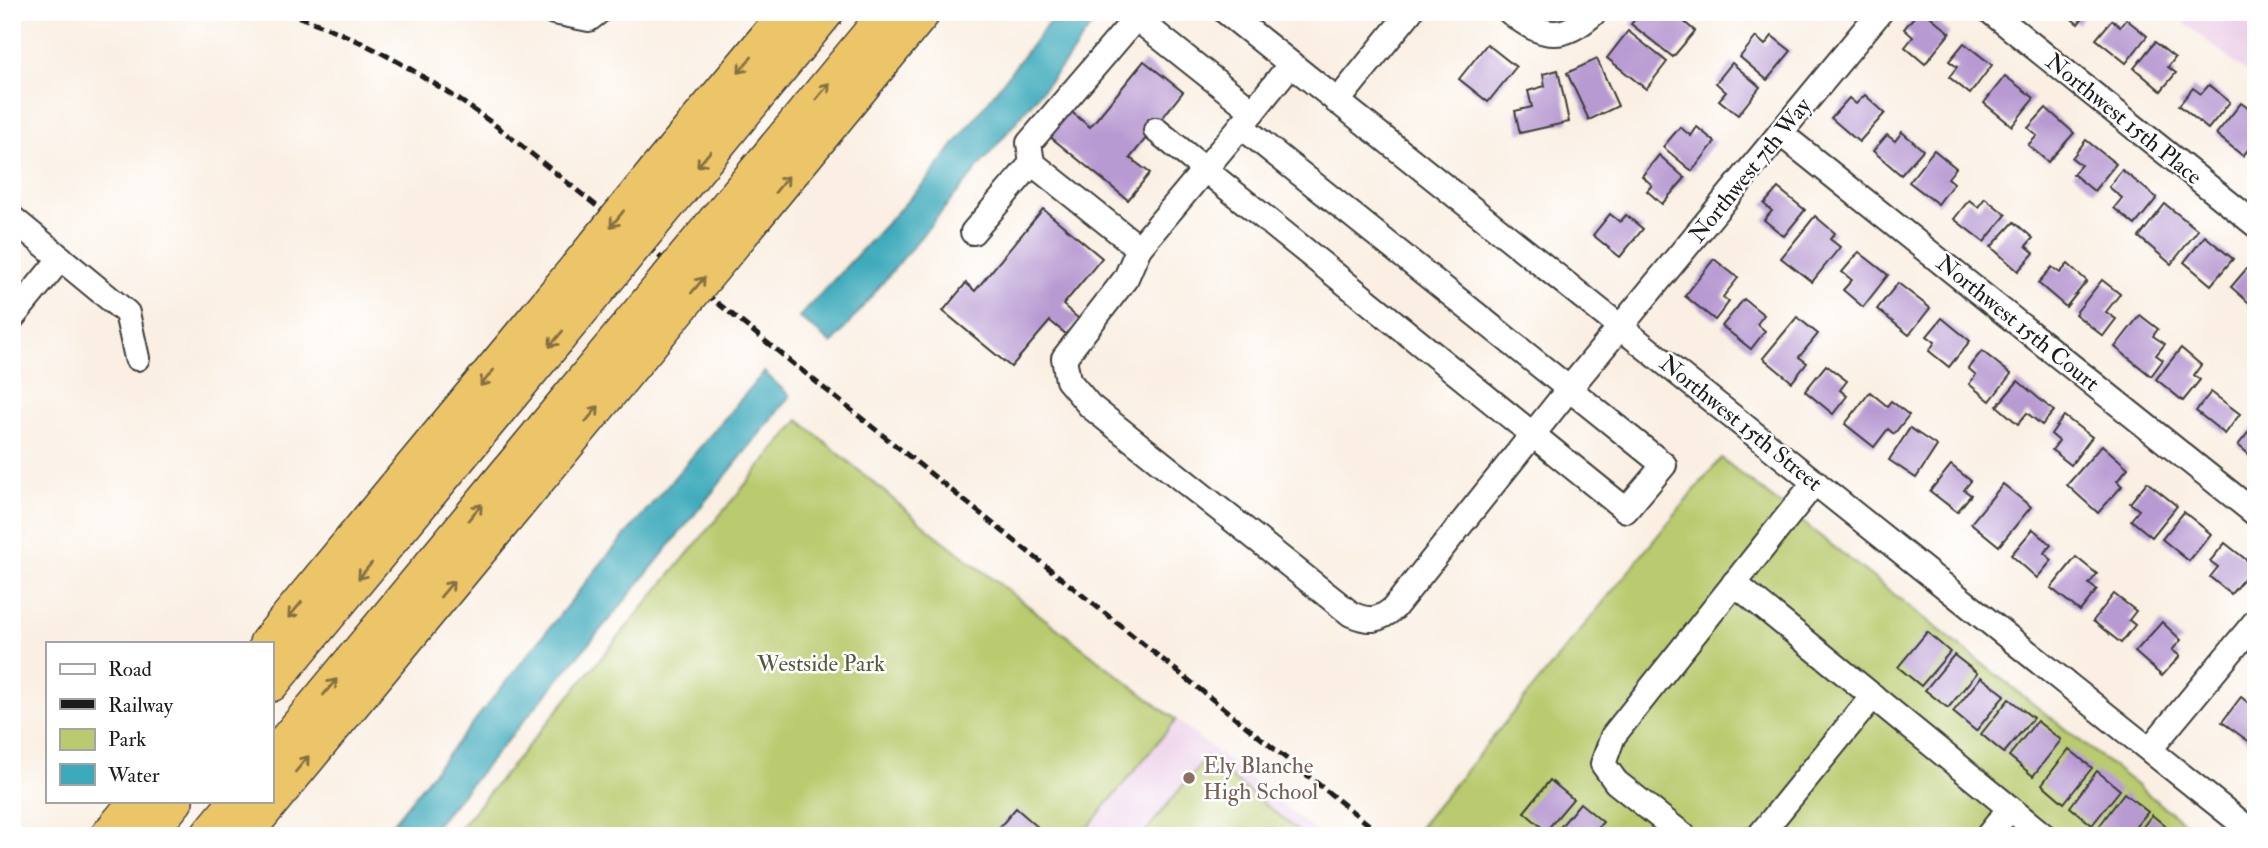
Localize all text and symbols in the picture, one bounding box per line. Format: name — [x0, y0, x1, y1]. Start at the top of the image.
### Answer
street label: Northwest 15th Place — [2040, 47, 2208, 191]
one-way arrow — [737, 55, 753, 73]
one-way arrow — [815, 83, 831, 101]
street label: Northwest 7th Way — [1683, 91, 1818, 248]
one-way arrow — [697, 150, 712, 168]
one-way arrow — [774, 175, 790, 193]
one-way arrow — [609, 210, 625, 228]
street label: Northwest 15th Court — [1931, 248, 2105, 398]
one-way arrow — [690, 277, 706, 295]
one-way arrow — [548, 330, 564, 348]
street label: Northwest 15th Street — [1654, 349, 1828, 497]
one-way arrow — [479, 368, 494, 386]
one-way arrow — [584, 405, 600, 423]
one-way arrow — [467, 503, 483, 521]
one-way arrow — [357, 562, 372, 580]
one-way arrow — [439, 580, 455, 598]
one-way arrow — [287, 600, 303, 618]
legend — [46, 642, 273, 802]
park label: Westside Park — [756, 649, 885, 678]
text: Road — [108, 656, 153, 683]
one-way arrow — [323, 679, 338, 697]
text: Railway — [108, 692, 174, 719]
text: Park — [108, 726, 146, 753]
place label: Ely Blanche High School — [1203, 751, 1318, 806]
one-way arrow — [294, 756, 310, 774]
text: Water — [107, 762, 160, 789]
marker: Ely Blanche High School — [1181, 770, 1197, 786]

